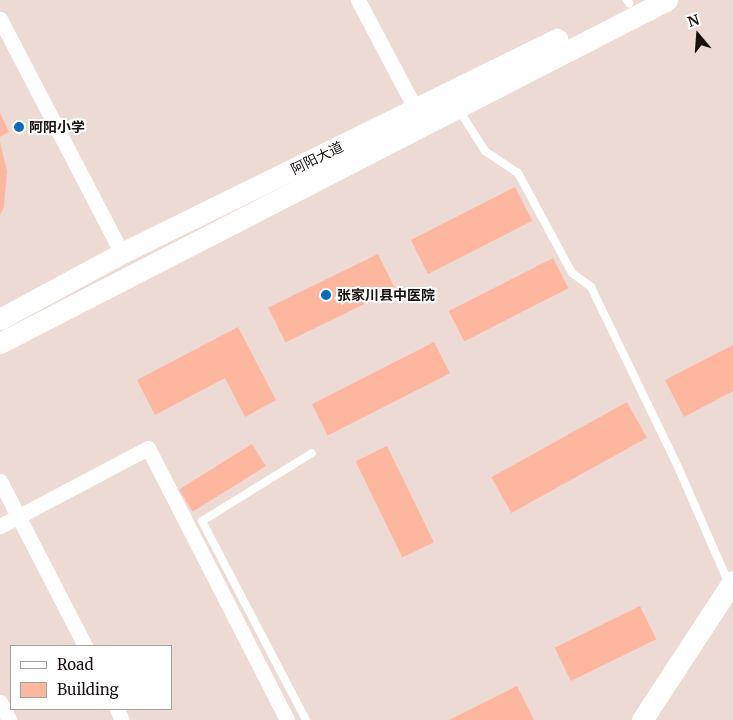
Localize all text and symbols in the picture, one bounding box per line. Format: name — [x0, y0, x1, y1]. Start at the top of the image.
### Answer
north arrow — [673, 10, 723, 60]
text: N — [685, 10, 701, 31]
place label: 阿阳小学 — [29, 119, 85, 135]
marker: 阿阳小学 — [13, 121, 25, 133]
street label: 阿阳大道 — [288, 138, 346, 178]
place label: 张家川县中医院 — [337, 287, 435, 303]
marker: 张家川县中医院 — [319, 288, 333, 302]
legend — [10, 645, 172, 710]
text: Road — [57, 655, 93, 674]
text: Building — [57, 680, 119, 699]

